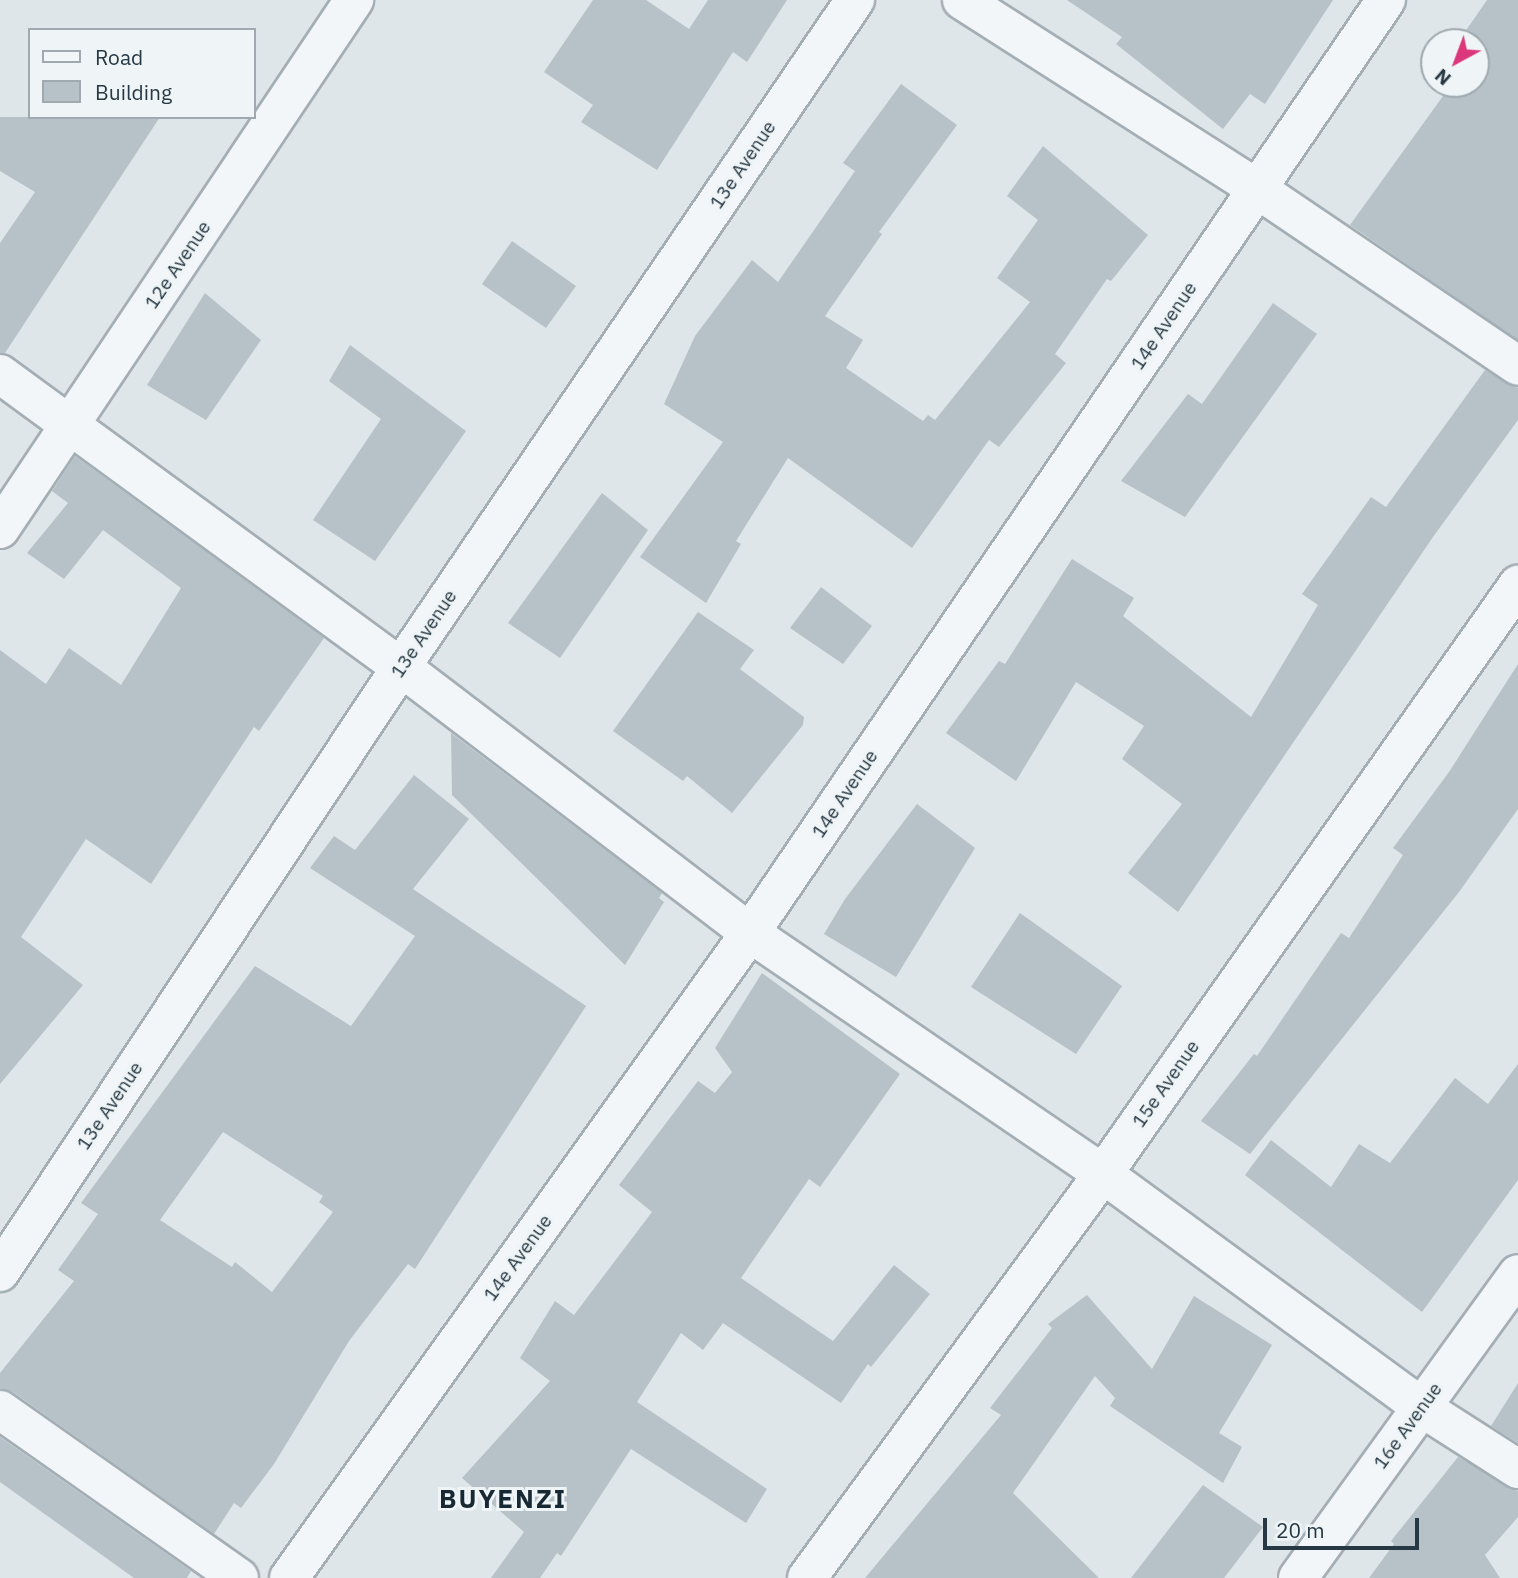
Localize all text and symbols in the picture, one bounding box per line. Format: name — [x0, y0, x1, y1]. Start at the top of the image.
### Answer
legend — [28, 28, 256, 119]
north arrow — [1420, 28, 1490, 98]
text: Road — [95, 43, 143, 71]
text: N — [1429, 64, 1456, 91]
text: Building — [95, 78, 172, 106]
street label: 13e Avenue — [705, 117, 781, 213]
street label: 12e Avenue — [140, 217, 216, 313]
street label: 14e Avenue — [1126, 278, 1202, 374]
street label: 13e Avenue — [386, 586, 462, 682]
street label: 14e Avenue — [807, 746, 883, 842]
street label: 15e Avenue — [1128, 1036, 1204, 1132]
street label: 13e Avenue — [72, 1058, 148, 1154]
street label: 14e Avenue — [479, 1210, 557, 1306]
street label: 16e Avenue — [1369, 1378, 1447, 1474]
district label: BUYENZI — [440, 1483, 566, 1515]
scale bar — [1266, 1504, 1422, 1548]
text: 20 m — [1276, 1516, 1325, 1544]

